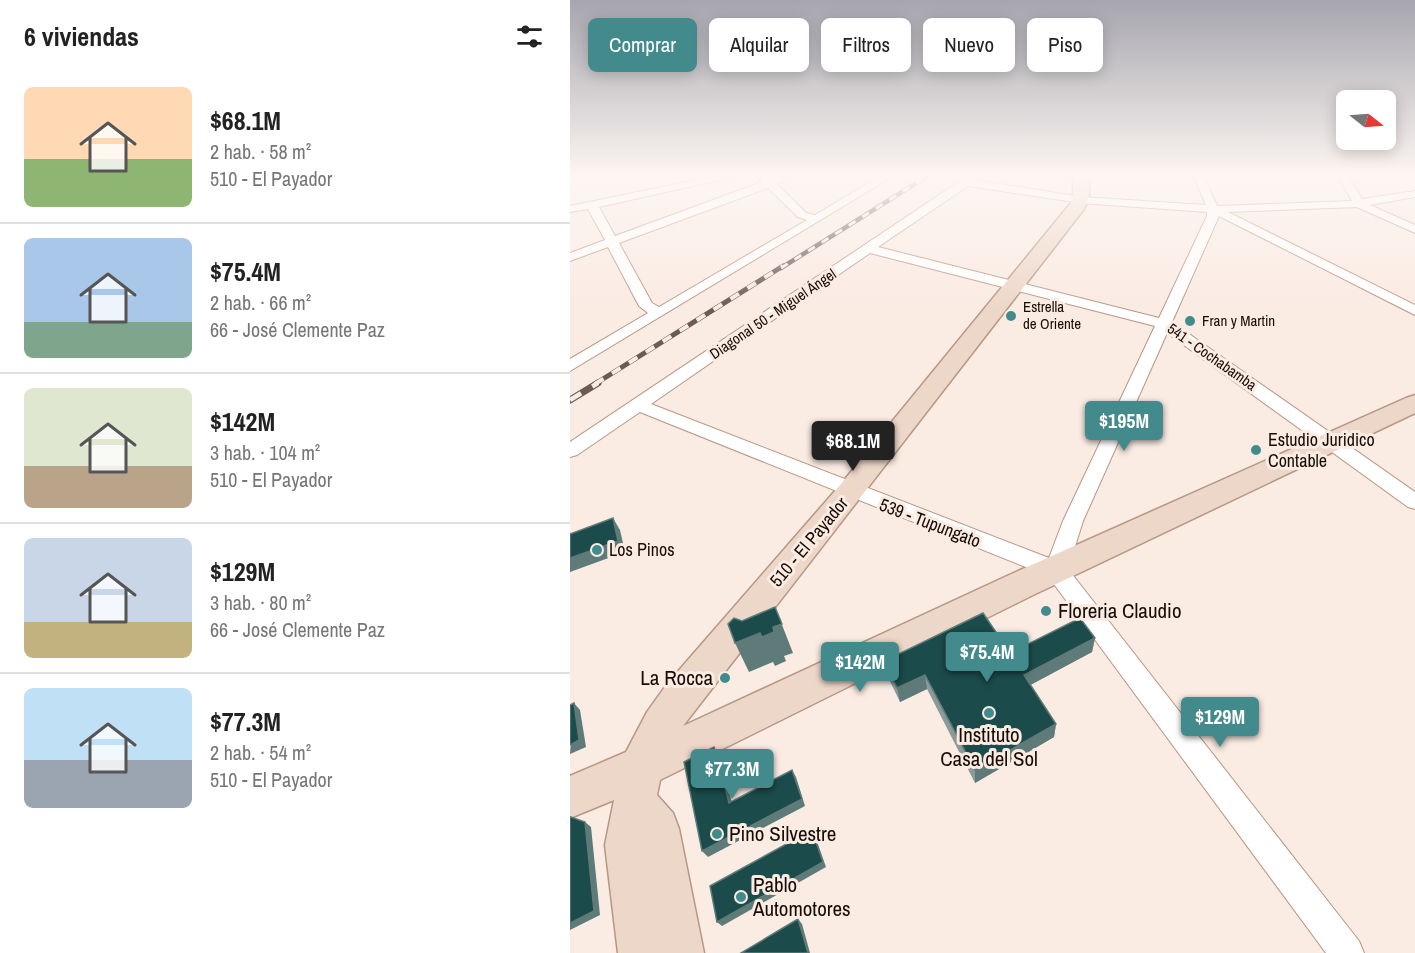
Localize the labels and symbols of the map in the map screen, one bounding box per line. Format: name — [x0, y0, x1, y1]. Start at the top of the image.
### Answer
north arrow — [1336, 90, 1396, 150]
street label: Diagonal 50 - Miguel Ángel — [705, 263, 840, 364]
place label: Estrella de Oriente — [1023, 296, 1081, 334]
marker: Estrella de Oriente — [1004, 309, 1018, 323]
place label: Fran y Martin — [1202, 310, 1275, 331]
marker: Fran y Martin — [1183, 314, 1197, 328]
street label: 541 - Cochabamba — [1163, 318, 1261, 395]
pin: $195M — [1082, 401, 1166, 452]
pin: $68.1M — [804, 421, 902, 472]
place label: Estudio Juridico Contable — [1268, 427, 1375, 473]
marker: Estudio Juridico Contable — [1249, 443, 1263, 457]
street label: 510 - El Payador — [764, 491, 854, 592]
street label: 539 - Tupungato — [876, 492, 985, 553]
place label: Los Pinos — [609, 537, 675, 562]
marker: Los Pinos — [590, 543, 604, 557]
place label: Floreria Claudio — [1058, 596, 1181, 625]
marker: Floreria Claudio — [1039, 604, 1053, 618]
pin: $75.4M — [938, 632, 1036, 683]
pin: $142M — [818, 642, 902, 693]
place label: La Rocca — [640, 663, 713, 692]
marker: La Rocca — [718, 671, 732, 685]
pin: $129M — [1178, 697, 1262, 748]
marker: Instituto Casa del Sol — [982, 706, 996, 720]
place label: Instituto Casa del Sol — [940, 720, 1038, 773]
pin: $77.3M — [683, 749, 781, 800]
place label: Pino Silvestre — [729, 819, 836, 848]
marker: Pino Silvestre — [710, 827, 724, 841]
place label: Pablo Automotores — [752, 870, 851, 923]
marker: Pablo Automotores — [734, 890, 748, 904]

